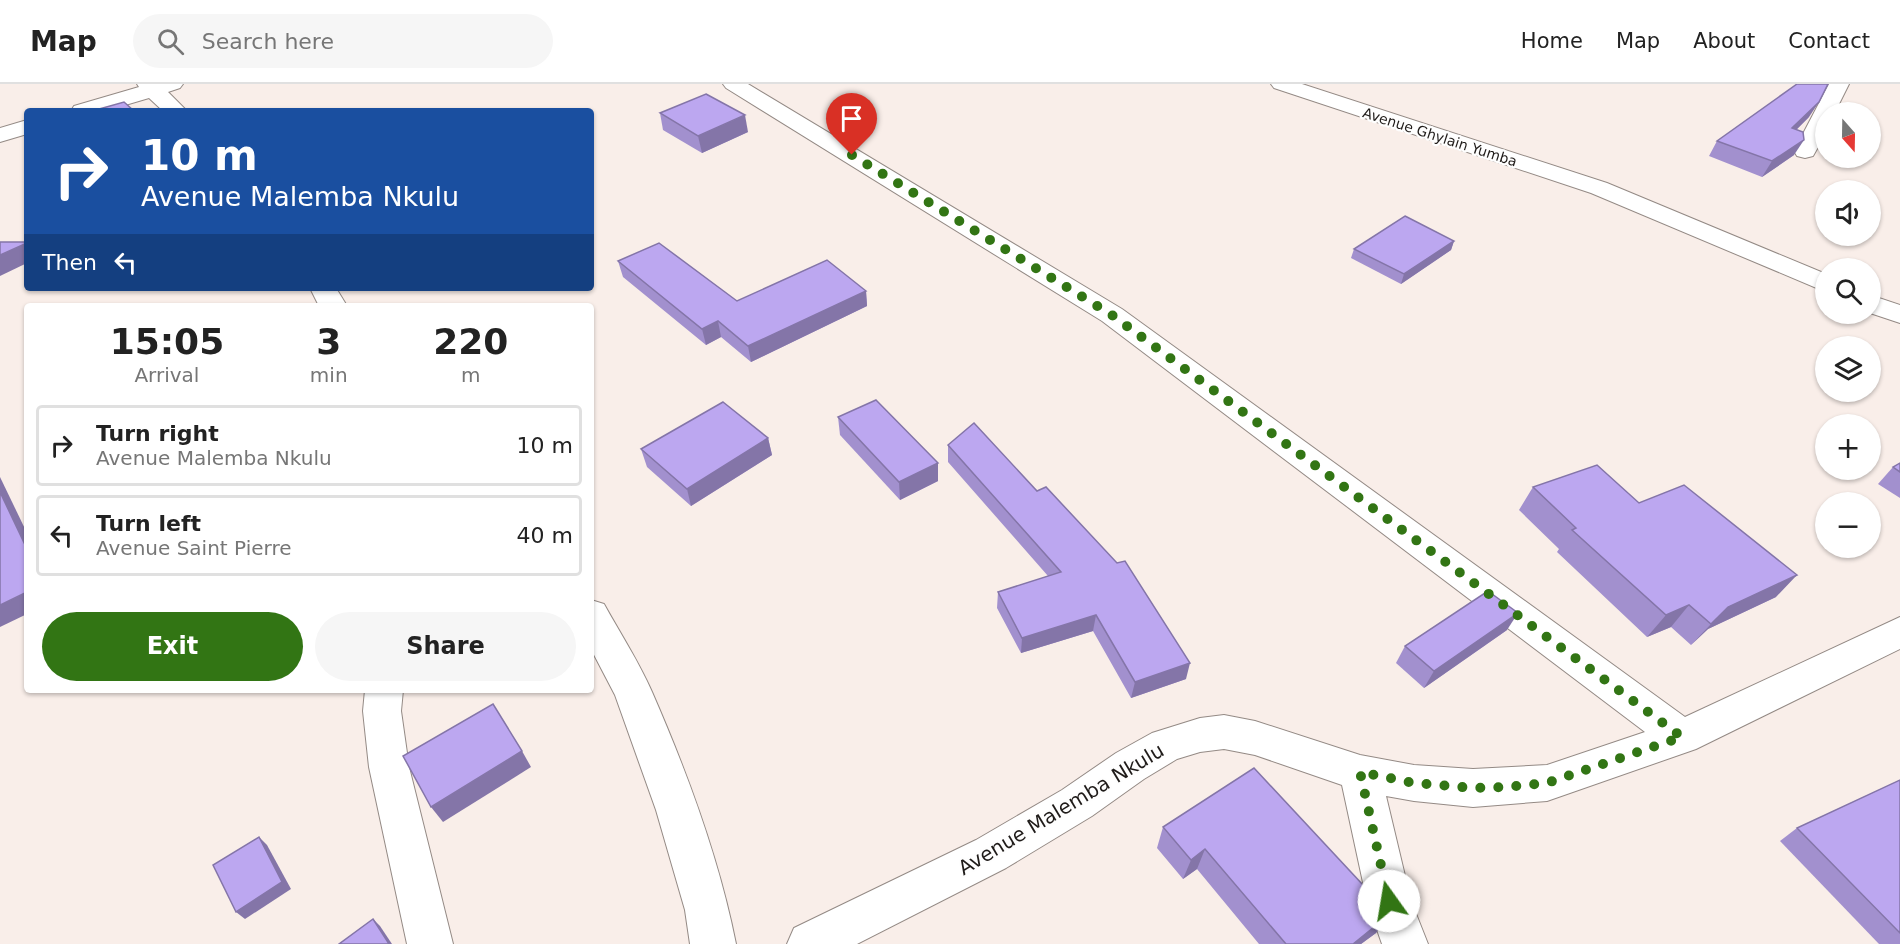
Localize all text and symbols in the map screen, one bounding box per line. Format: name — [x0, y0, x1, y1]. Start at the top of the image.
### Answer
search box — [133, 14, 553, 68]
text: Map — [30, 25, 97, 58]
icon: search — [154, 25, 187, 58]
text: Search here — [202, 29, 334, 54]
text: Home — [1521, 29, 1583, 53]
text: Map — [1616, 29, 1660, 53]
text: About — [1693, 29, 1755, 53]
text: Contact — [1788, 29, 1870, 53]
pin — [826, 93, 877, 155]
icon: arrive — [835, 102, 868, 135]
north arrow — [1815, 102, 1881, 168]
map controls — [1815, 102, 1881, 558]
street label: Avenue Ghylain Yumba — [1361, 105, 1519, 169]
text: 10 m — [141, 131, 258, 180]
icon: right — [42, 132, 120, 210]
button: sound — [1815, 180, 1881, 246]
text: Avenue Malemba Nkulu — [141, 181, 459, 212]
icon: left — [109, 246, 142, 279]
text: Then — [42, 250, 97, 275]
button: search — [1815, 258, 1881, 324]
text: 15:05 — [110, 321, 224, 362]
text: 3 — [316, 321, 341, 362]
text: 220 — [433, 321, 508, 362]
button: layers — [1815, 336, 1881, 402]
text: Arrival — [134, 363, 199, 387]
text: min — [310, 363, 348, 387]
text: m — [461, 363, 481, 387]
button: + — [1815, 414, 1881, 480]
text: Turn right — [96, 421, 219, 446]
icon: right — [45, 429, 78, 462]
text: 10 m — [517, 433, 573, 458]
text: Avenue Malemba Nkulu — [96, 446, 332, 470]
button: − — [1815, 492, 1881, 558]
text: Turn left — [96, 511, 201, 536]
icon: left — [45, 519, 78, 552]
text: 40 m — [517, 523, 573, 548]
text: Avenue Saint Pierre — [96, 536, 292, 560]
button: Exit — [42, 612, 303, 681]
button: Share — [315, 612, 576, 681]
street label: Avenue Malemba Nkulu — [954, 738, 1168, 880]
position arrow — [1357, 869, 1421, 933]

